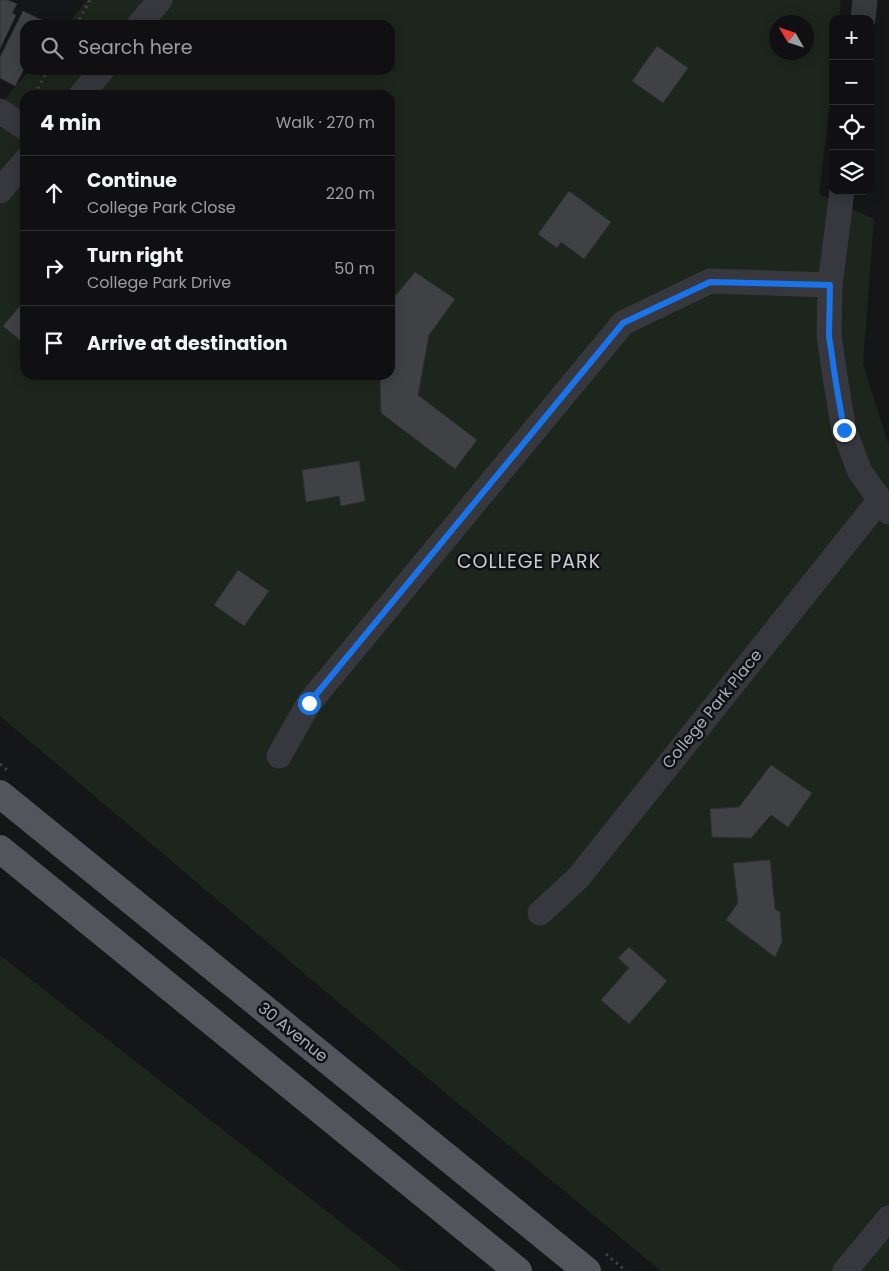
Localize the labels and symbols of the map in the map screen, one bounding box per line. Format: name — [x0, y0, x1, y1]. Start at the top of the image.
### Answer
north arrow — [769, 15, 814, 60]
route end — [833, 419, 856, 442]
district label: COLLEGE PARK — [457, 548, 601, 575]
street label: College Park Place — [657, 644, 767, 774]
route start — [298, 692, 321, 715]
street label: 30 Avenue — [253, 997, 333, 1067]

